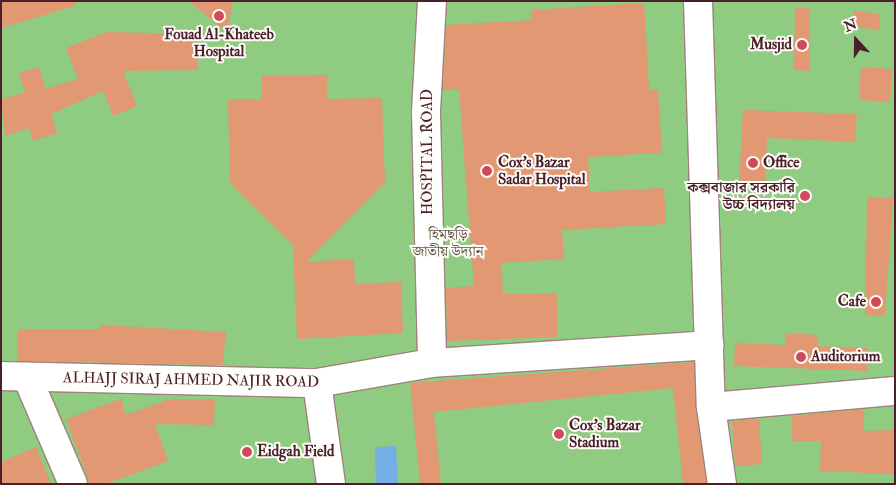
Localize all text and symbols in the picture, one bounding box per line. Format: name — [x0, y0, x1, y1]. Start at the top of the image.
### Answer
marker: Fouad Al-Khateeb Hospital — [212, 9, 226, 23]
north arrow — [831, 15, 881, 65]
text: N — [842, 15, 859, 36]
place label: Fouad Al-Khateeb Hospital — [164, 25, 274, 60]
place label: Musjid — [750, 36, 792, 54]
marker: Musjid — [796, 39, 808, 51]
street label: HOSPITAL ROAD — [419, 89, 437, 215]
place label: Cox's Bazar Sadar Hospital — [498, 153, 586, 188]
place label: Office — [763, 154, 800, 172]
marker: Office — [747, 157, 759, 169]
marker: Cox's Bazar Sadar Hospital — [480, 164, 494, 178]
place label: কক্সবাজার সরকারি উচ্চ বিদ্যালয় — [687, 178, 795, 213]
marker: কক্সবাজার সরকারি উচ্চ বিদ্যালয় — [799, 190, 811, 202]
park label: হিমছড়ি জাতীয় উদ্যান — [412, 225, 484, 260]
place label: Cafe — [838, 293, 866, 311]
marker: Cafe — [870, 296, 882, 308]
place label: Auditorium — [811, 348, 880, 366]
marker: Auditorium — [795, 351, 807, 363]
street label: ALHAJJ SIRAJ AHMED NAJIR ROAD — [63, 369, 319, 391]
place label: Cox's Bazar Stadium — [569, 416, 641, 451]
marker: Cox's Bazar Stadium — [553, 428, 565, 440]
place label: Eidgah Field — [257, 443, 334, 461]
marker: Eidgah Field — [241, 446, 253, 458]

